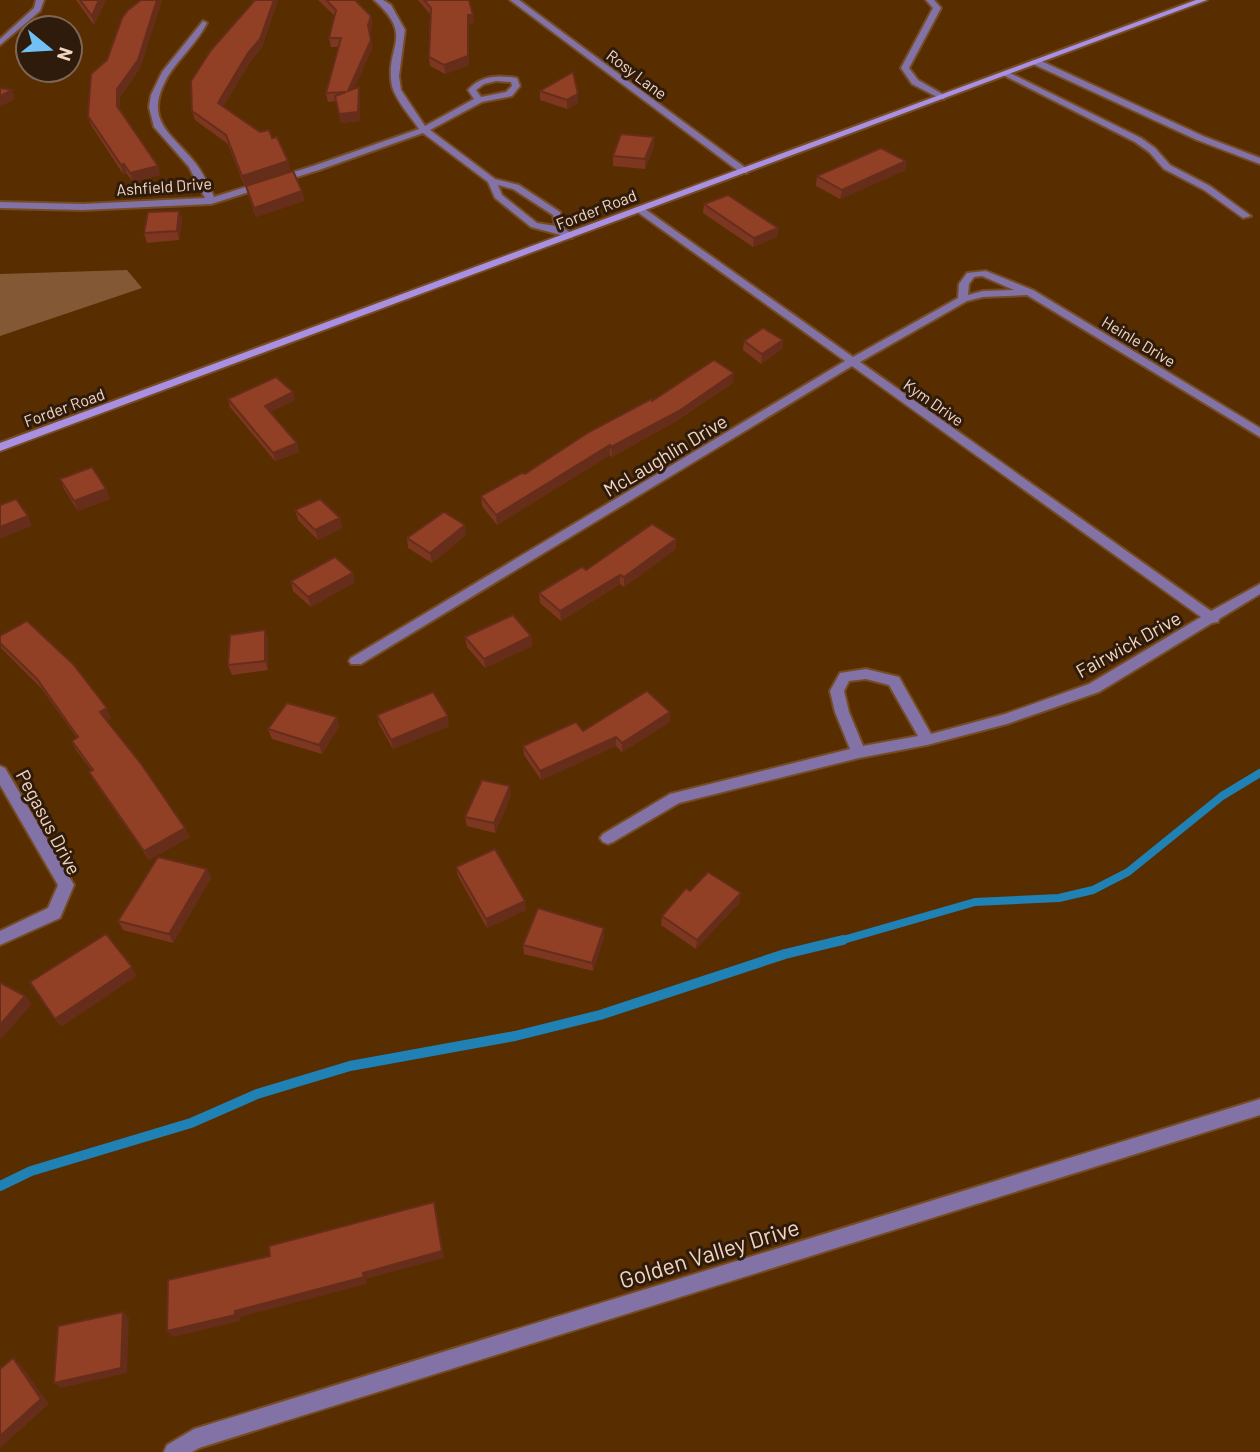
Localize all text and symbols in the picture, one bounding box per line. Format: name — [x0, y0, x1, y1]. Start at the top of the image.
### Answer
north arrow — [14, 14, 84, 84]
text: N — [53, 45, 79, 64]
street label: Rosy Lane — [603, 45, 671, 103]
street label: Ashfield Drive — [116, 173, 212, 199]
street label: Forder Road — [553, 185, 639, 233]
street label: Heinle Drive — [1099, 312, 1179, 370]
street label: Kym Drive — [900, 374, 968, 430]
street label: Forder Road — [21, 384, 107, 430]
street label: McLaughlin Drive — [599, 409, 731, 501]
street label: Fairwick Drive — [1072, 606, 1184, 682]
street label: Pegasus Drive — [12, 766, 86, 878]
street label: Golden Valley Drive — [616, 1212, 802, 1294]

